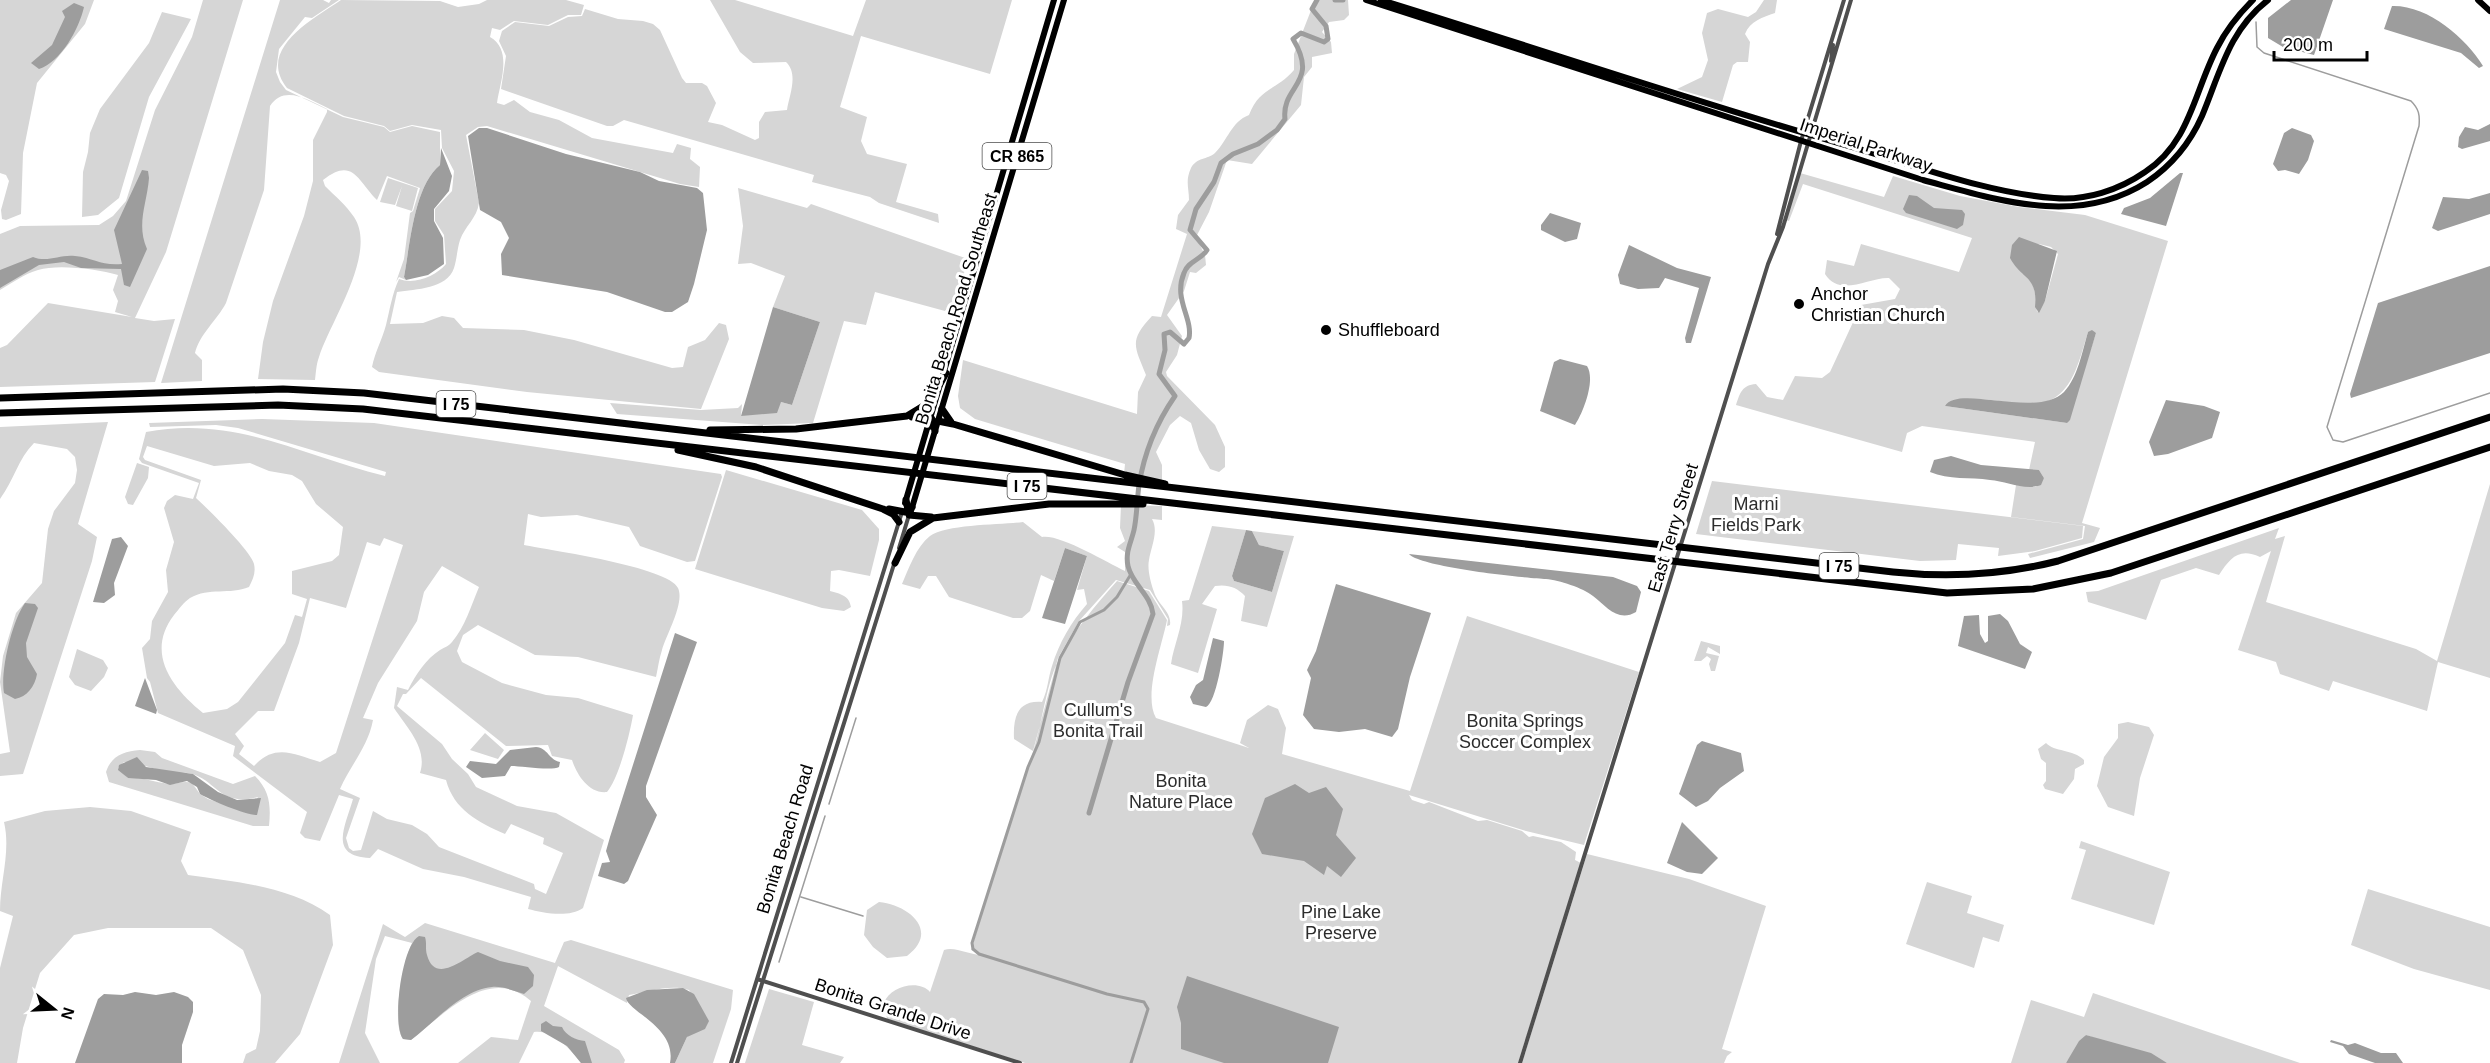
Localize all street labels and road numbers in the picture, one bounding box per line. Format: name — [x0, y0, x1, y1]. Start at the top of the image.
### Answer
street label: Imperial Parkway — [1797, 114, 1935, 176]
road number: CR 865 — [982, 143, 1052, 169]
street label: Bonita Beach Road Southeast — [911, 191, 1001, 427]
road number: I 75 — [436, 391, 476, 417]
street label: East Terry Street — [1644, 461, 1702, 595]
road number: I 75 — [1008, 473, 1046, 499]
road number: I 75 — [1820, 553, 1858, 579]
street label: Bonita Beach Road — [753, 762, 817, 916]
street label: Bonita Grande Drive — [812, 974, 974, 1044]

